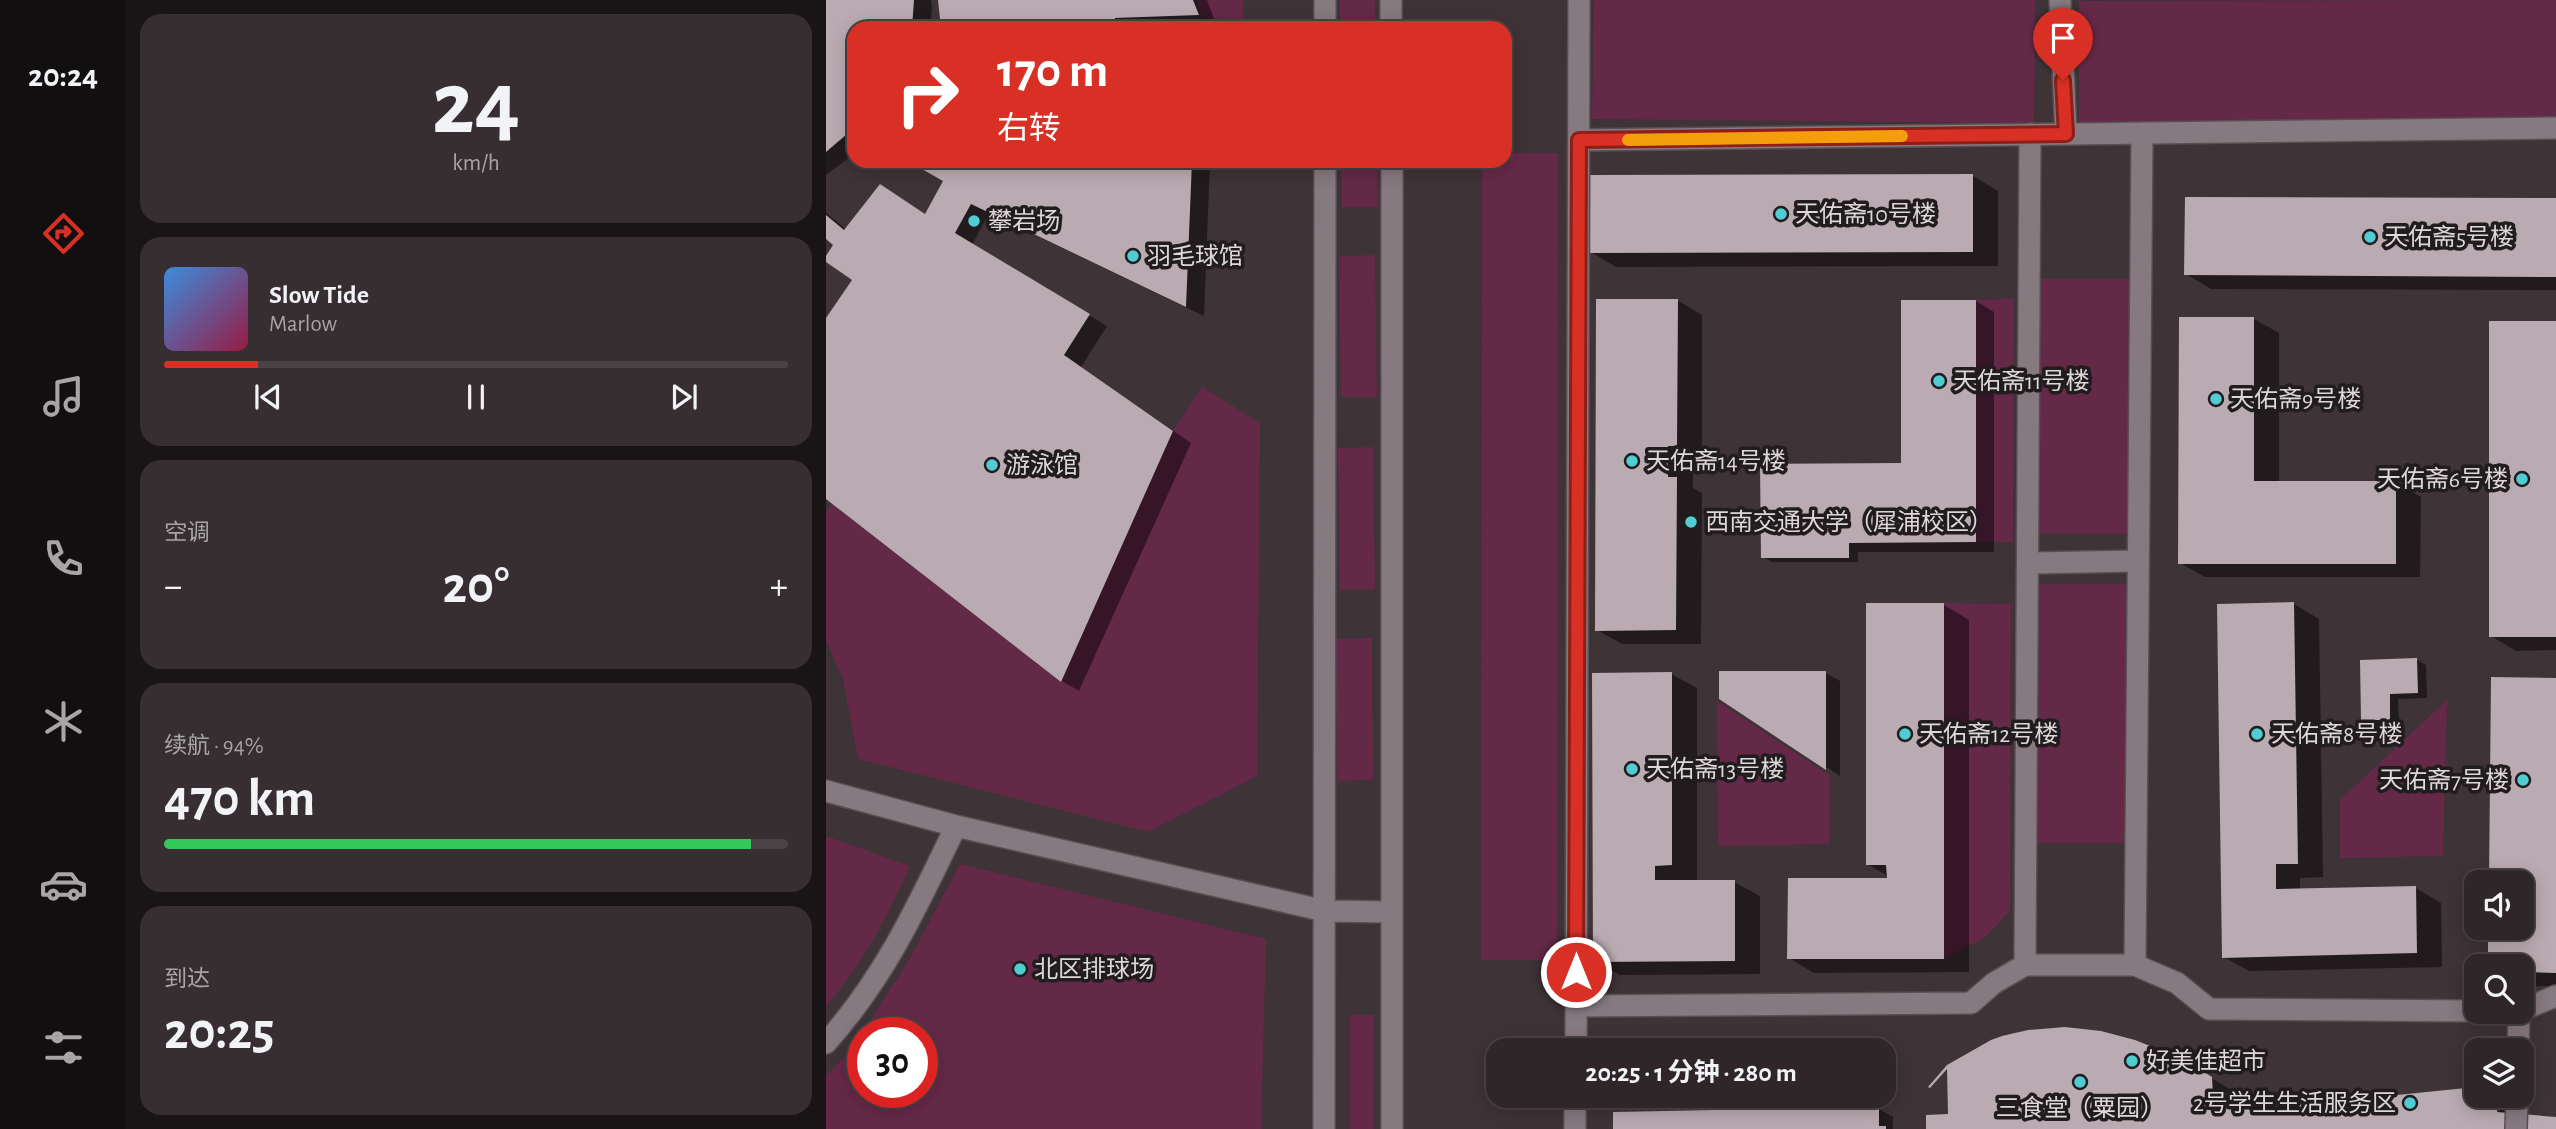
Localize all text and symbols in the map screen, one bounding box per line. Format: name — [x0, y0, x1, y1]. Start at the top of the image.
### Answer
pin — [2033, 8, 2093, 80]
icon: arrive — [2044, 19, 2082, 57]
text: 170 m — [997, 47, 1108, 96]
icon: right — [882, 49, 973, 140]
text: 24 — [432, 59, 520, 150]
text: 20:24 — [28, 60, 98, 92]
text: 右转 — [997, 113, 1061, 145]
text: km/h — [452, 152, 500, 175]
place label: 天佑斋10号楼 — [1795, 201, 1936, 227]
marker: 天佑斋10号楼 — [1773, 206, 1789, 222]
place label: 攀岩场 — [988, 208, 1060, 234]
icon: directions — [39, 209, 88, 258]
marker: 攀岩场 — [966, 213, 982, 229]
place label: 天佑斋5号楼 — [2384, 224, 2514, 250]
marker: 天佑斋5号楼 — [2362, 229, 2378, 245]
place label: 羽毛球馆 — [1147, 243, 1243, 269]
marker: 羽毛球馆 — [1125, 248, 1141, 264]
text: Slow Tide — [269, 282, 369, 308]
text: Marlow — [269, 313, 337, 336]
place label: 天佑斋11号楼 — [1953, 368, 2090, 394]
icon: music — [39, 372, 88, 421]
marker: 天佑斋11号楼 — [1931, 373, 1947, 389]
icon: previous — [249, 378, 287, 416]
icon: pause — [457, 378, 495, 416]
icon: next — [665, 378, 703, 416]
place label: 天佑斋9号楼 — [2230, 386, 2361, 412]
marker: 天佑斋9号楼 — [2208, 391, 2224, 407]
place label: 天佑斋14号楼 — [1646, 448, 1786, 474]
place label: 游泳馆 — [1006, 452, 1078, 478]
marker: 天佑斋14号楼 — [1624, 453, 1640, 469]
marker: 游泳馆 — [984, 457, 1000, 473]
place label: 天佑斋6号楼 — [2377, 466, 2508, 492]
marker: 天佑斋6号楼 — [2514, 471, 2530, 487]
place label: 西南交通大学（犀浦校区） — [1705, 509, 1993, 535]
marker: 西南交通大学（犀浦校区） — [1683, 514, 1699, 530]
text: 空调 — [164, 522, 210, 545]
icon: phone — [39, 534, 88, 583]
text: 20° — [443, 560, 509, 612]
text: − — [164, 568, 182, 606]
text: + — [770, 568, 788, 606]
icon: climate — [39, 697, 88, 746]
place label: 天佑斋12号楼 — [1919, 721, 2058, 747]
place label: 天佑斋8号楼 — [2271, 721, 2402, 747]
marker: 天佑斋12号楼 — [1897, 726, 1913, 742]
marker: 天佑斋8号楼 — [2249, 726, 2265, 742]
text: 续航 · 94% — [164, 735, 264, 758]
place label: 天佑斋13号楼 — [1646, 756, 1784, 782]
marker: 天佑斋13号楼 — [1624, 761, 1640, 777]
place label: 天佑斋7号楼 — [2379, 767, 2509, 793]
marker: 天佑斋7号楼 — [2515, 772, 2531, 788]
text: 470 km — [164, 773, 315, 825]
icon: car — [39, 860, 88, 909]
map controls — [2464, 870, 2534, 1108]
button: sound — [2464, 870, 2534, 940]
position arrow — [1539, 935, 1613, 1009]
button: search — [2464, 954, 2534, 1024]
place label: 北区排球场 — [1034, 956, 1154, 982]
marker: 北区排球场 — [1012, 961, 1028, 977]
text: 到达 — [164, 968, 210, 991]
text: 20:25 — [164, 1006, 274, 1058]
speed limit sign: 30 — [847, 1017, 938, 1108]
icon: filters — [39, 1023, 88, 1072]
button: layers — [2464, 1038, 2534, 1108]
place label: 好美佳超市 — [2146, 1048, 2266, 1074]
marker: 好美佳超市 — [2124, 1053, 2140, 1069]
text: 20:25 · 1 分钟 · 280 m — [1585, 1060, 1797, 1086]
marker: 三食堂（粟园） — [2072, 1074, 2088, 1090]
place label: 2号学生生活服务区 — [2193, 1090, 2396, 1116]
place label: 三食堂（粟园） — [1996, 1095, 2164, 1121]
marker: 2号学生生活服务区 — [2402, 1095, 2418, 1111]

